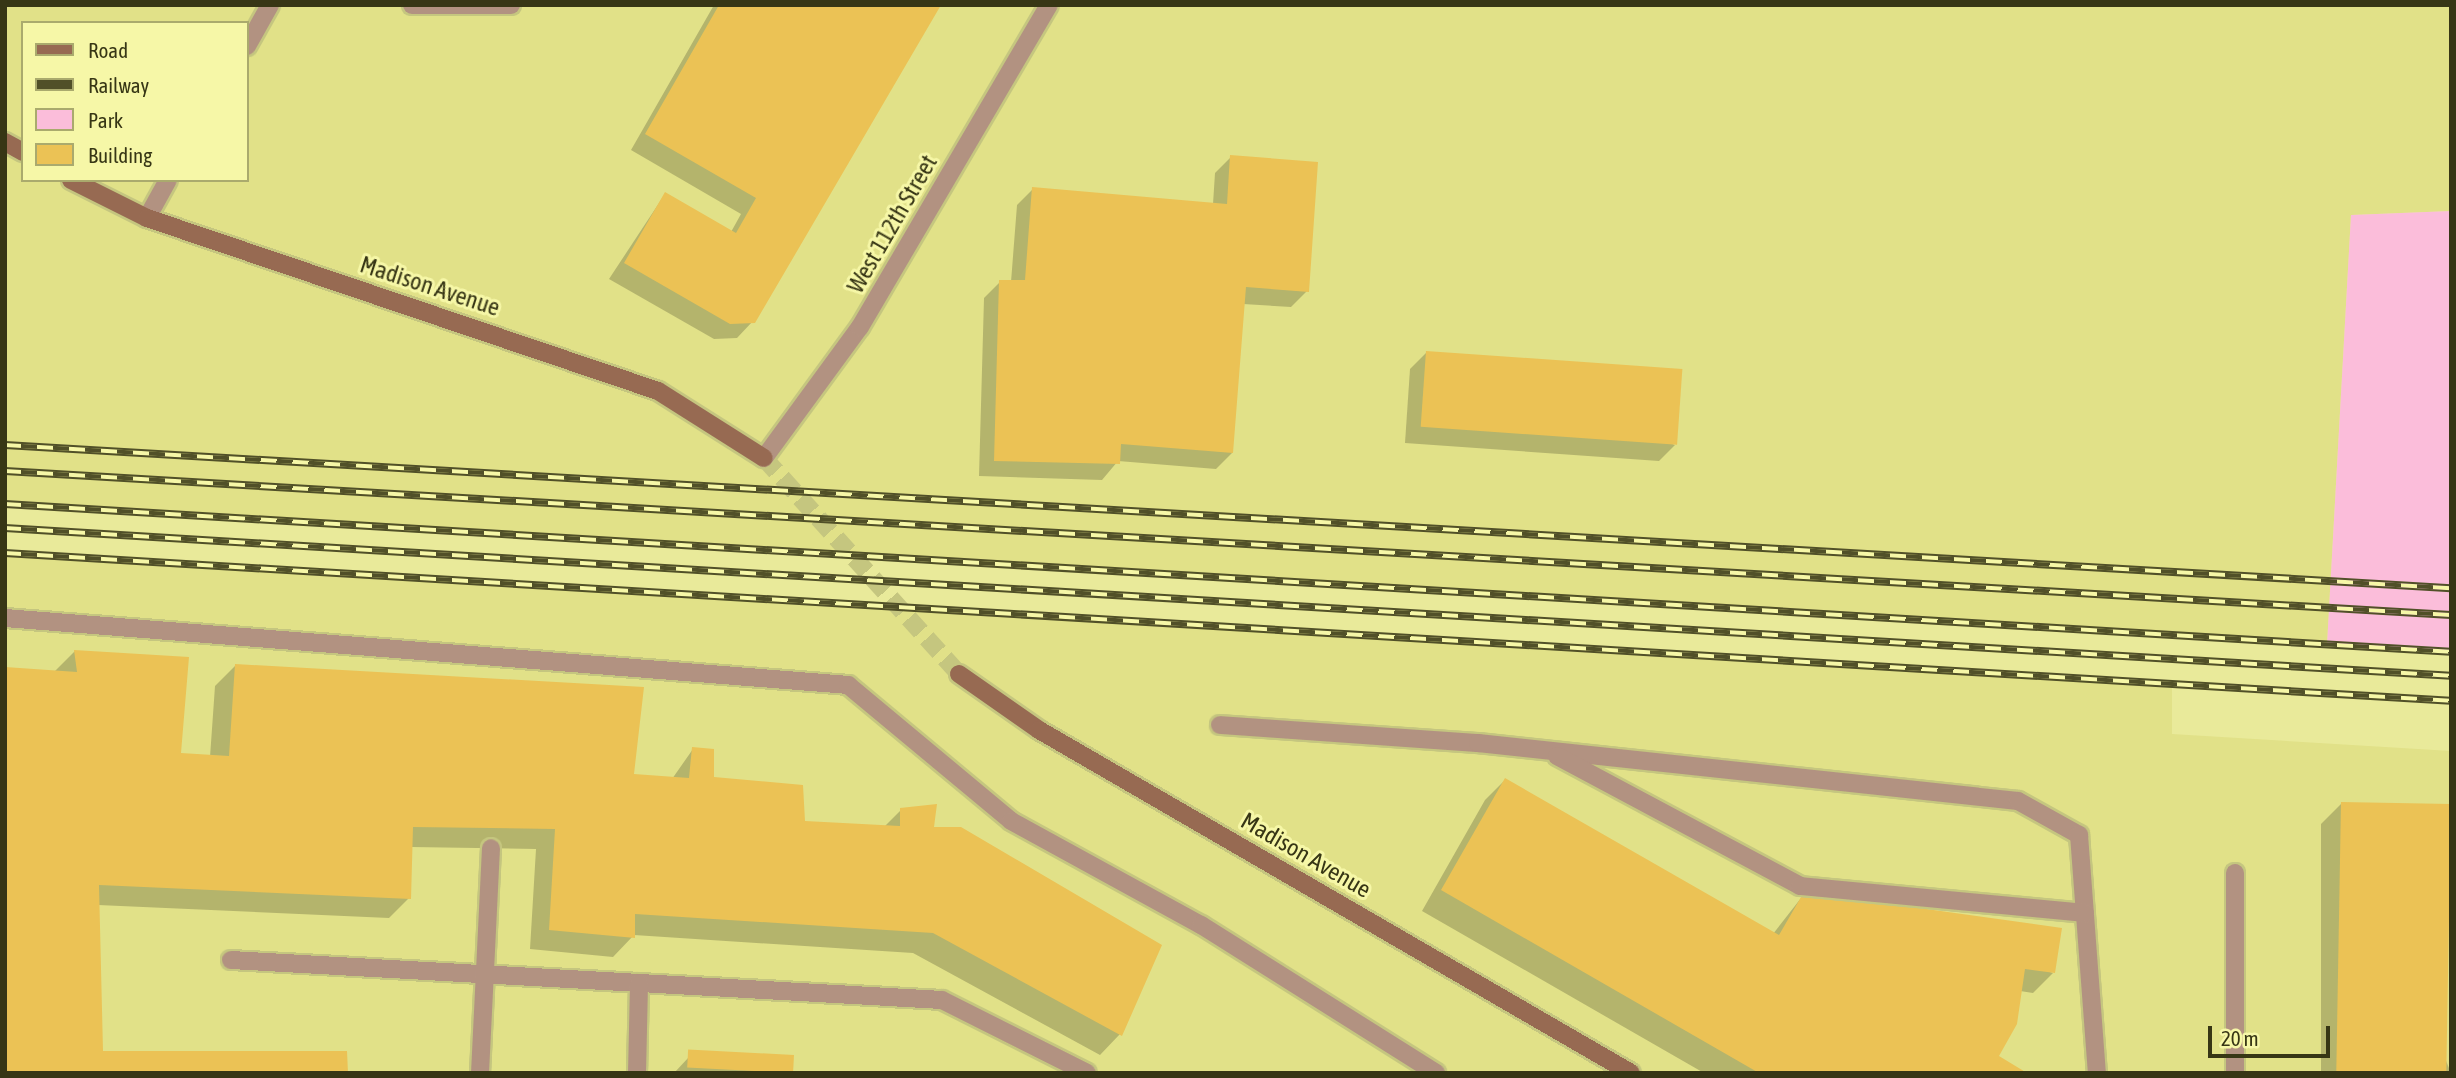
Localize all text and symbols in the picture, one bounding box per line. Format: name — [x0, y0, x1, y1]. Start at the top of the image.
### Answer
legend — [21, 21, 248, 182]
text: Road — [88, 38, 128, 62]
text: Railway — [88, 73, 149, 97]
text: Park — [88, 108, 123, 132]
text: Building — [88, 143, 152, 167]
street label: West 112th Street — [841, 150, 943, 298]
street label: Madison Avenue — [356, 250, 504, 322]
street label: Madison Avenue — [1236, 806, 1376, 904]
scale bar — [2211, 1012, 2334, 1056]
text: 20 m — [2221, 1026, 2259, 1050]

